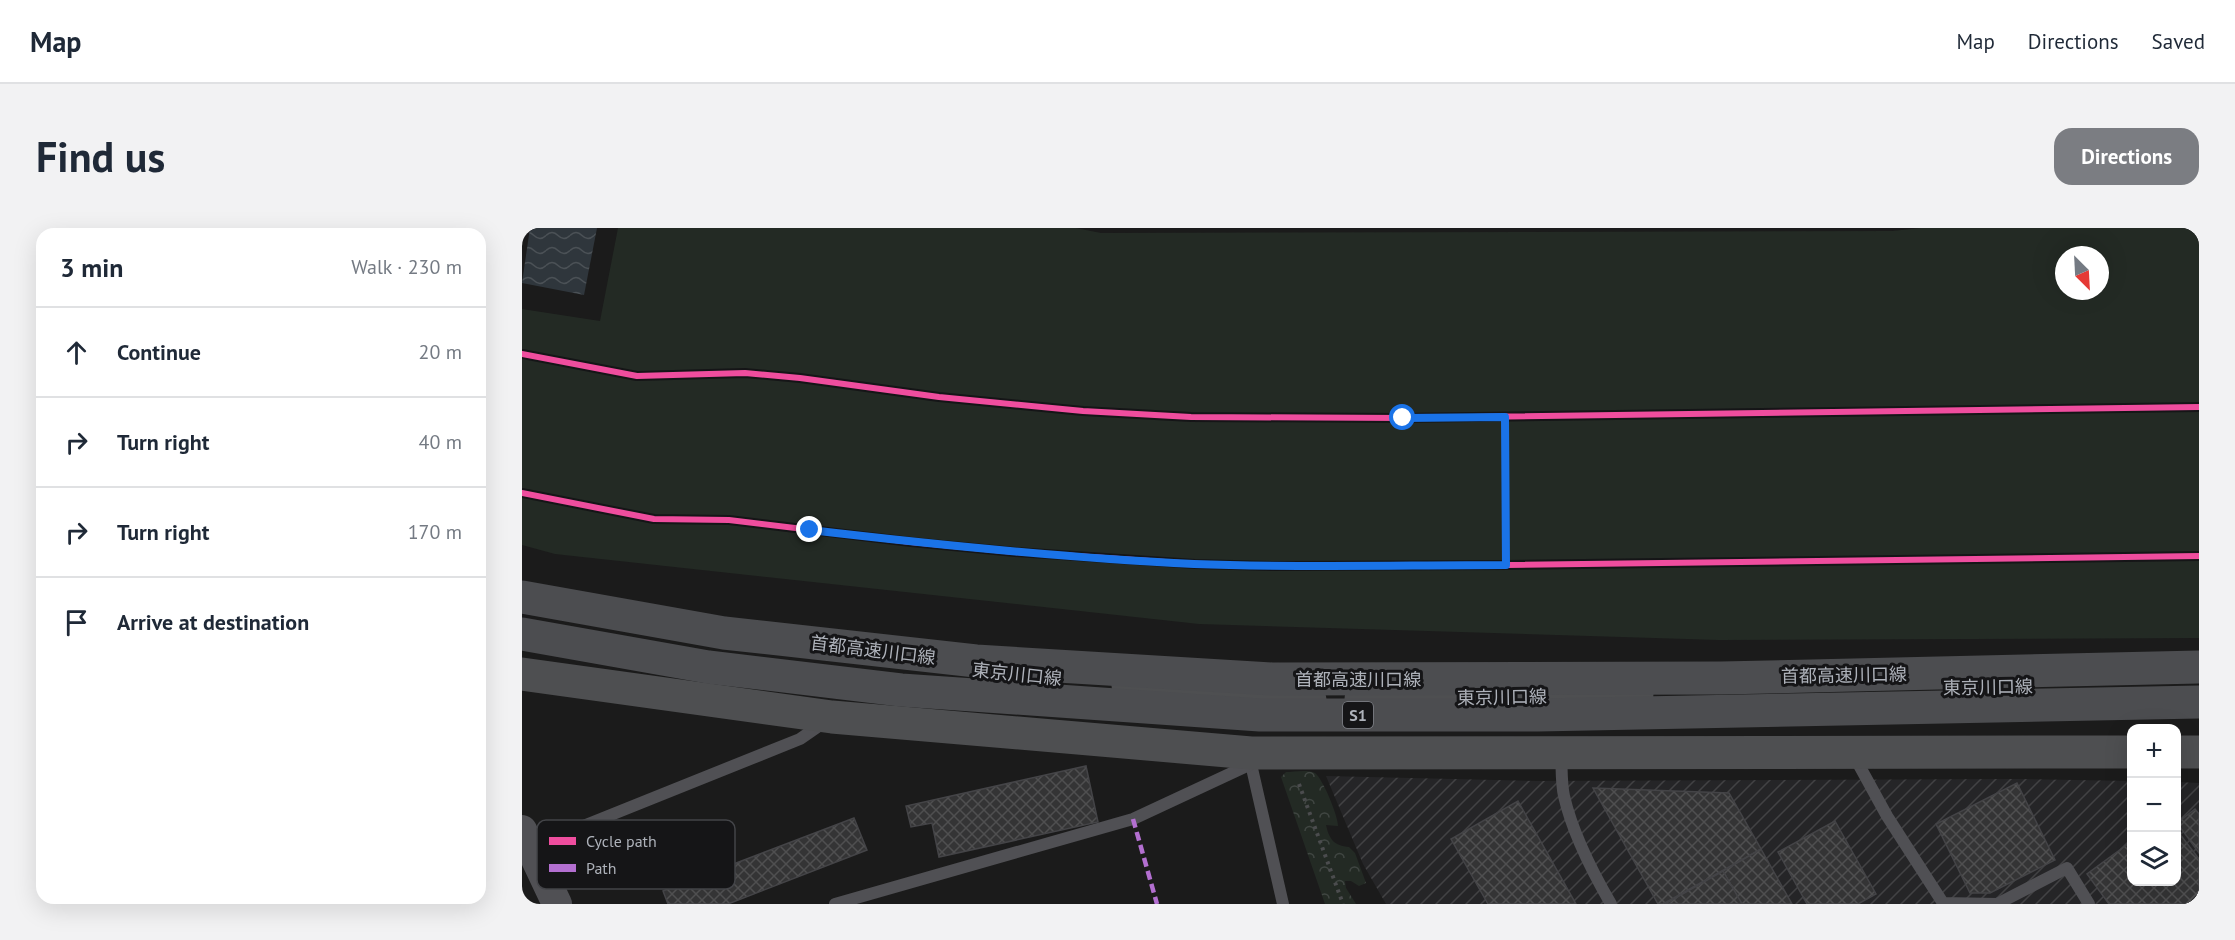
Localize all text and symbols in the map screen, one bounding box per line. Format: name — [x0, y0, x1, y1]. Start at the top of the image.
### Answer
text: Map — [30, 23, 81, 60]
text: Map — [1956, 28, 1995, 55]
text: Directions — [2028, 28, 2119, 55]
text: Saved — [2152, 28, 2205, 55]
button: Directions — [2054, 128, 2199, 185]
text: Find us — [36, 129, 165, 184]
north arrow — [2055, 246, 2109, 300]
text: 3 min — [60, 251, 123, 284]
text: Walk · 230 m — [351, 254, 462, 280]
icon: ahead — [60, 336, 93, 369]
text: Continue — [117, 338, 201, 366]
text: 20 m — [419, 339, 462, 365]
route start — [1389, 404, 1415, 430]
icon: right — [60, 426, 93, 459]
text: Turn right — [117, 428, 209, 456]
text: 40 m — [419, 429, 462, 455]
icon: right — [60, 516, 93, 549]
route end — [796, 516, 822, 542]
text: Turn right — [117, 518, 209, 546]
text: 170 m — [408, 519, 462, 545]
icon: arrive — [60, 606, 93, 639]
text: Arrive at destination — [117, 608, 309, 636]
street label: 首都高速川口線 — [809, 631, 937, 669]
street label: 東京川口線 — [971, 658, 1063, 690]
street label: 首都高速川口線 — [1781, 662, 1907, 688]
street label: 首都高速川口線 — [1295, 668, 1421, 691]
street label: 東京川口線 — [1943, 675, 2033, 699]
street label: 東京川口線 — [1457, 685, 1547, 709]
road number: S1 — [1343, 702, 1373, 728]
map controls — [2127, 724, 2181, 886]
button: + — [2127, 724, 2181, 778]
button: − — [2127, 778, 2181, 832]
legend — [537, 820, 735, 889]
text: Cycle path — [586, 831, 657, 851]
button: layers — [2127, 832, 2181, 886]
text: Path — [586, 858, 617, 878]

